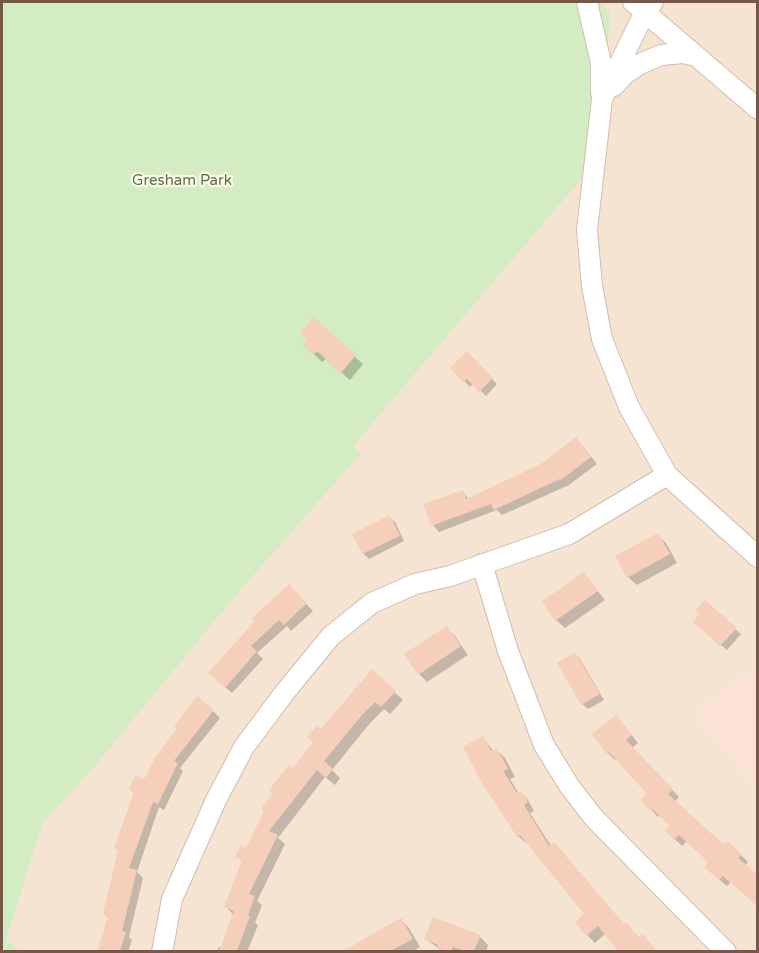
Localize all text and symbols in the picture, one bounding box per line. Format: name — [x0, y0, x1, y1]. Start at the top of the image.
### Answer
park label: Gresham Park — [132, 172, 232, 190]

